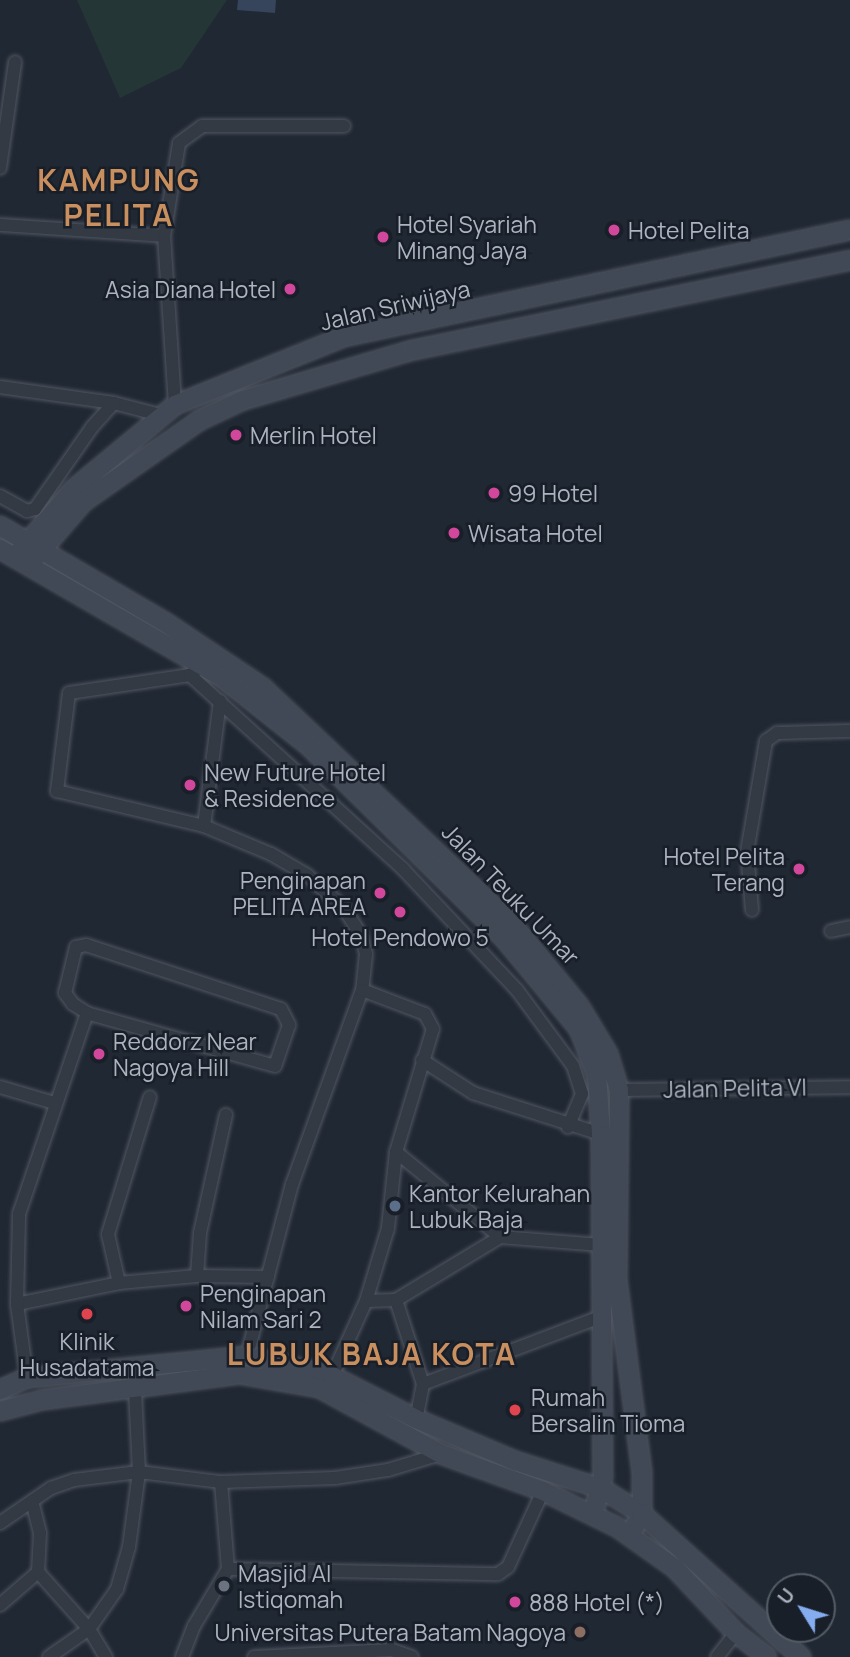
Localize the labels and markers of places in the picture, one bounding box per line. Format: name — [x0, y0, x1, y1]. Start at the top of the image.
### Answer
place label: Hotel Syariah Minang Jaya — [397, 210, 537, 264]
place label: Hotel Pelita — [628, 216, 750, 244]
marker: Hotel Pelita — [606, 222, 622, 238]
marker: Hotel Syariah Minang Jaya — [375, 229, 391, 245]
place label: Asia Diana Hotel — [105, 275, 276, 303]
marker: Asia Diana Hotel — [282, 281, 298, 297]
place label: Merlin Hotel — [250, 421, 377, 449]
marker: Merlin Hotel — [228, 427, 244, 443]
place label: 99 Hotel — [508, 479, 598, 507]
marker: 99 Hotel — [486, 485, 502, 501]
place label: Wisata Hotel — [468, 519, 603, 547]
marker: Wisata Hotel — [446, 525, 462, 541]
place label: New Future Hotel & Residence — [204, 758, 386, 812]
marker: New Future Hotel & Residence — [182, 777, 198, 793]
place label: Hotel Pelita Terang — [663, 842, 785, 896]
marker: Hotel Pelita Terang — [791, 861, 807, 877]
place label: Penginapan PELITA AREA — [233, 866, 366, 920]
marker: Penginapan PELITA AREA — [372, 885, 388, 901]
marker: Hotel Pendowo 5 — [392, 904, 408, 920]
place label: Hotel Pendowo 5 — [311, 923, 489, 951]
place label: Reddorz Near Nagoya Hill — [113, 1027, 257, 1081]
marker: Reddorz Near Nagoya Hill — [91, 1046, 107, 1062]
place label: Kantor Kelurahan Lubuk Baja — [409, 1179, 590, 1233]
marker: Kantor Kelurahan Lubuk Baja — [387, 1198, 403, 1214]
place label: Penginapan Nilam Sari 2 — [200, 1279, 326, 1333]
marker: Penginapan Nilam Sari 2 — [178, 1298, 194, 1314]
marker: Klinik Husadatama — [77, 1304, 97, 1324]
place label: Klinik Husadatama — [20, 1327, 154, 1381]
place label: Rumah Bersalin Tioma — [531, 1383, 685, 1437]
marker: Rumah Bersalin Tioma — [505, 1400, 525, 1420]
place label: Masjid Al Istiqomah — [238, 1559, 343, 1613]
marker: Masjid Al Istiqomah — [216, 1578, 232, 1594]
place label: 888 Hotel (*) — [529, 1588, 665, 1616]
marker: 888 Hotel (*) — [507, 1594, 523, 1610]
place label: Universitas Putera Batam Nagoya — [215, 1618, 566, 1646]
marker: Universitas Putera Batam Nagoya — [572, 1624, 588, 1640]

